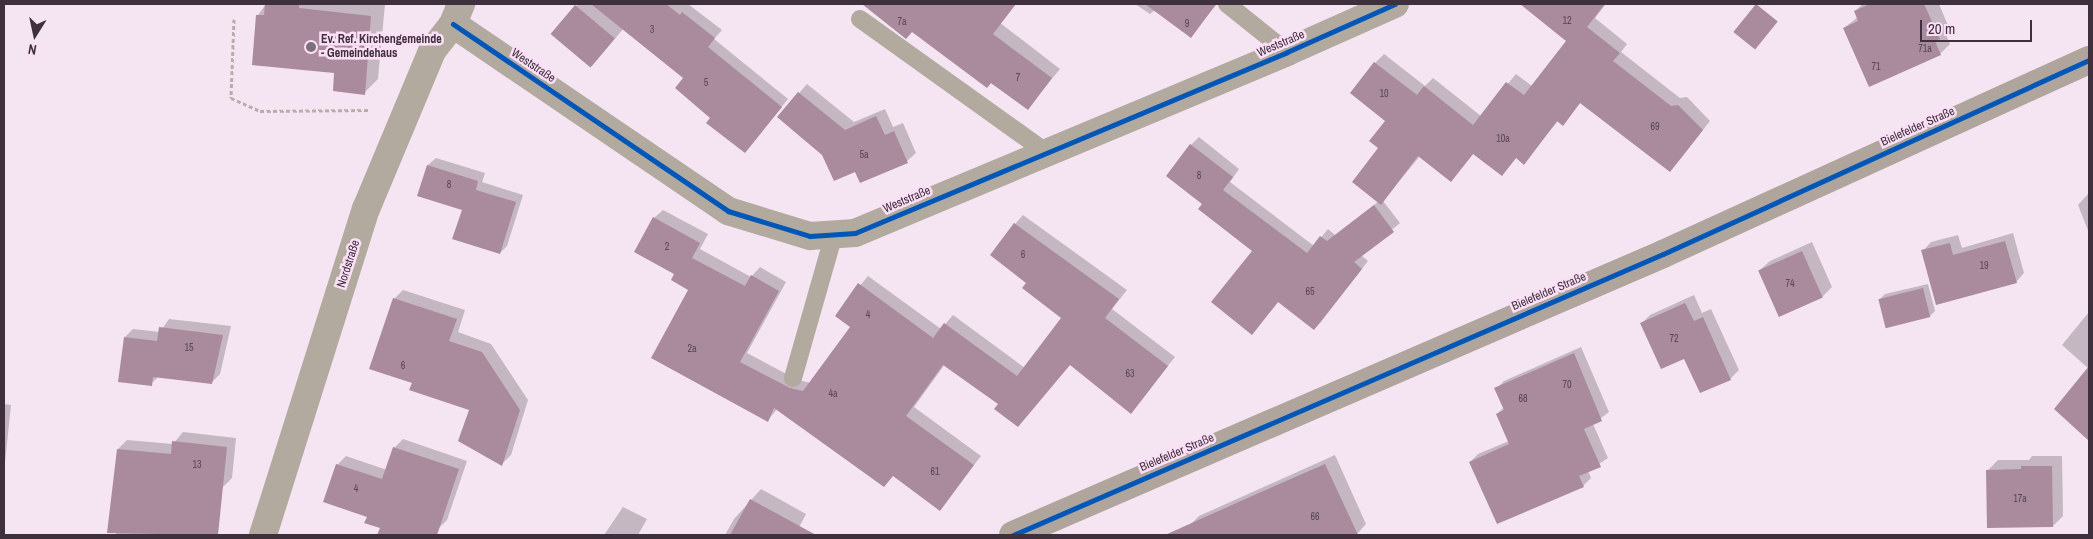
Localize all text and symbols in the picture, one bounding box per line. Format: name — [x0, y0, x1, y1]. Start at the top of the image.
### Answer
north arrow — [10, 10, 60, 60]
scale bar — [1923, 10, 2036, 42]
house number: 12 — [1562, 15, 1572, 27]
house number: 7a — [897, 16, 907, 28]
house number: 9 — [1185, 18, 1189, 30]
text: 20 m — [1928, 18, 1955, 39]
house number: 3 — [650, 24, 654, 36]
street label: Weststraße — [1255, 28, 1307, 60]
place label: Ev. Ref. Kirchengemeinde - Gemeindehaus — [321, 33, 442, 61]
text: N — [27, 40, 38, 59]
marker: Ev. Ref. Kirchengemeinde - Gemeindehaus — [305, 41, 317, 53]
house number: 71a — [1918, 43, 1932, 55]
street label: Weststraße — [508, 46, 558, 86]
house number: 71 — [1871, 61, 1881, 73]
house number: 7 — [1016, 72, 1020, 84]
house number: 5 — [704, 77, 708, 89]
house number: 10 — [1379, 88, 1389, 100]
street label: Bielefelder Straße — [1879, 104, 1957, 150]
house number: 69 — [1650, 121, 1660, 133]
house number: 10a — [1496, 133, 1510, 145]
house number: 5a — [859, 149, 869, 161]
house number: 8 — [1197, 170, 1201, 182]
house number: 8 — [447, 179, 451, 191]
street label: Weststraße — [881, 184, 933, 216]
street label: Nordstraße — [335, 238, 363, 290]
house number: 2 — [665, 241, 669, 253]
house number: 6 — [1021, 249, 1025, 261]
house number: 19 — [1979, 260, 1989, 272]
street label: Bielefelder Straße — [1510, 270, 1588, 314]
house number: 74 — [1785, 278, 1795, 290]
house number: 65 — [1305, 286, 1315, 298]
house number: 4 — [866, 309, 870, 321]
house number: 72 — [1669, 333, 1679, 345]
house number: 15 — [184, 342, 194, 354]
house number: 2a — [687, 343, 697, 355]
house number: 6 — [401, 360, 405, 372]
house number: 63 — [1125, 368, 1135, 380]
house number: 70 — [1562, 379, 1572, 391]
house number: 4a — [828, 388, 838, 400]
house number: 68 — [1518, 393, 1528, 405]
street label: Bielefelder Straße — [1138, 431, 1216, 475]
house number: 13 — [192, 459, 202, 471]
house number: 61 — [930, 466, 940, 478]
house number: 4 — [354, 483, 358, 495]
house number: 17a — [2013, 493, 2027, 505]
house number: 66 — [1310, 511, 1320, 523]

